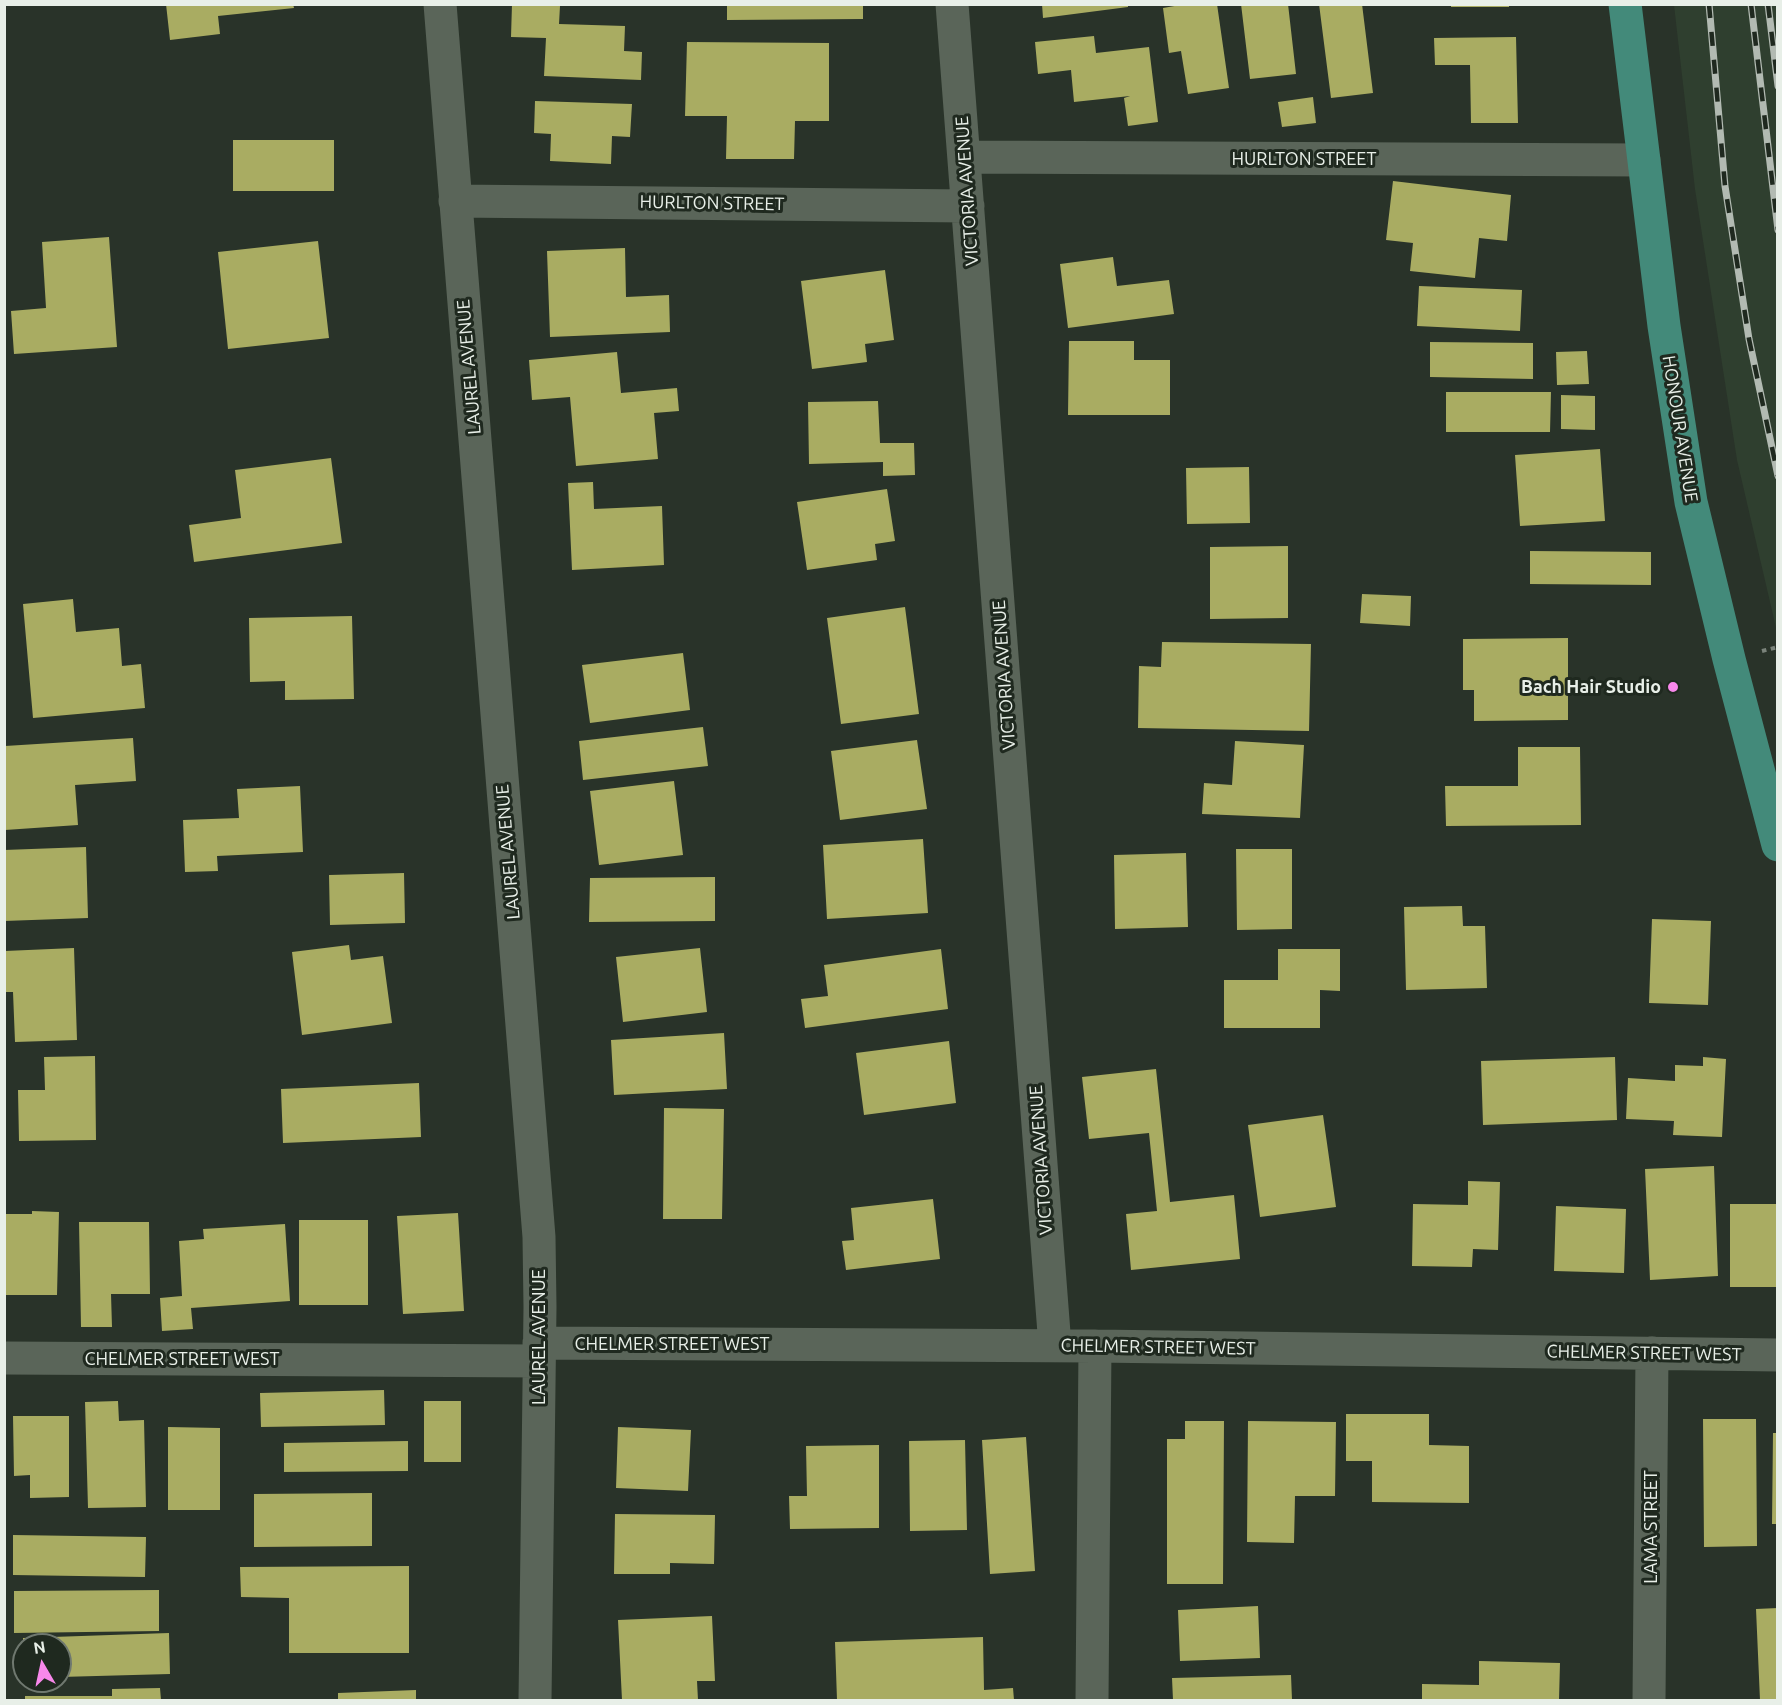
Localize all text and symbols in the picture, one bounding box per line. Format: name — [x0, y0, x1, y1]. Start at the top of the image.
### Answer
street label: VICTORIA AVENUE — [951, 115, 983, 267]
street label: HURLTON STREET — [1232, 148, 1376, 170]
street label: HURLTON STREET — [639, 191, 785, 215]
street label: LAUREL AVENUE — [452, 298, 486, 436]
street label: HONOUR AVENUE — [1658, 354, 1702, 504]
street label: VICTORIA AVENUE — [988, 599, 1020, 751]
place label: Bach Hair Studio — [1521, 676, 1661, 698]
marker: Bach Hair Studio — [1666, 680, 1680, 694]
street label: LAUREL AVENUE — [491, 783, 525, 921]
street label: VICTORIA AVENUE — [1025, 1084, 1057, 1236]
street label: LAUREL AVENUE — [528, 1269, 550, 1405]
street label: CHELMER STREET WEST — [574, 1333, 770, 1355]
street label: CHELMER STREET WEST — [1060, 1334, 1256, 1360]
street label: CHELMER STREET WEST — [1546, 1340, 1742, 1366]
street label: CHELMER STREET WEST — [84, 1348, 280, 1370]
street label: LAMA STREET — [1640, 1470, 1662, 1584]
north arrow — [12, 1633, 72, 1693]
text: N — [32, 1637, 47, 1657]

